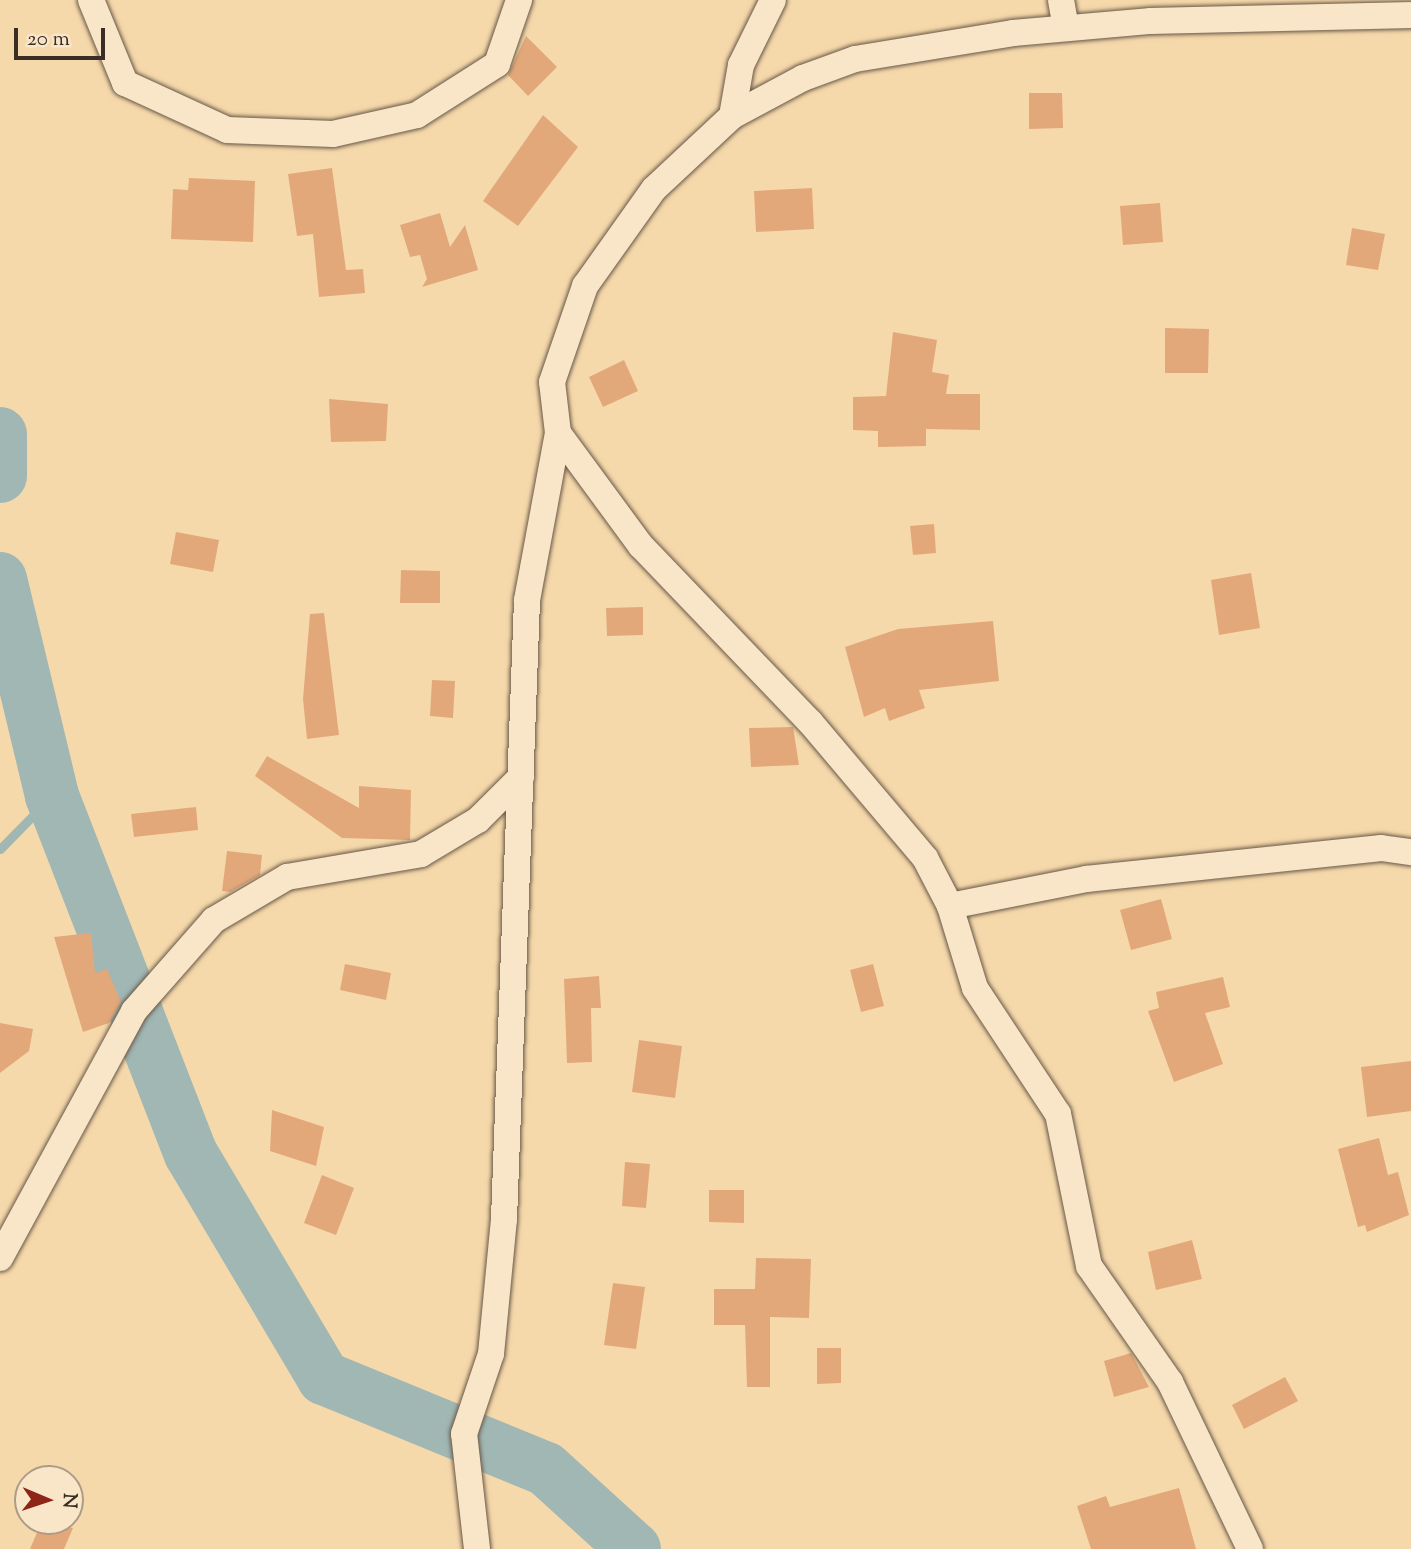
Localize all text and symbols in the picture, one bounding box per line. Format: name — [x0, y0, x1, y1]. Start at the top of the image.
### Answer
scale bar — [18, 14, 108, 58]
text: 20 m — [27, 25, 70, 55]
north arrow — [14, 1465, 84, 1535]
text: N — [55, 1493, 82, 1509]

